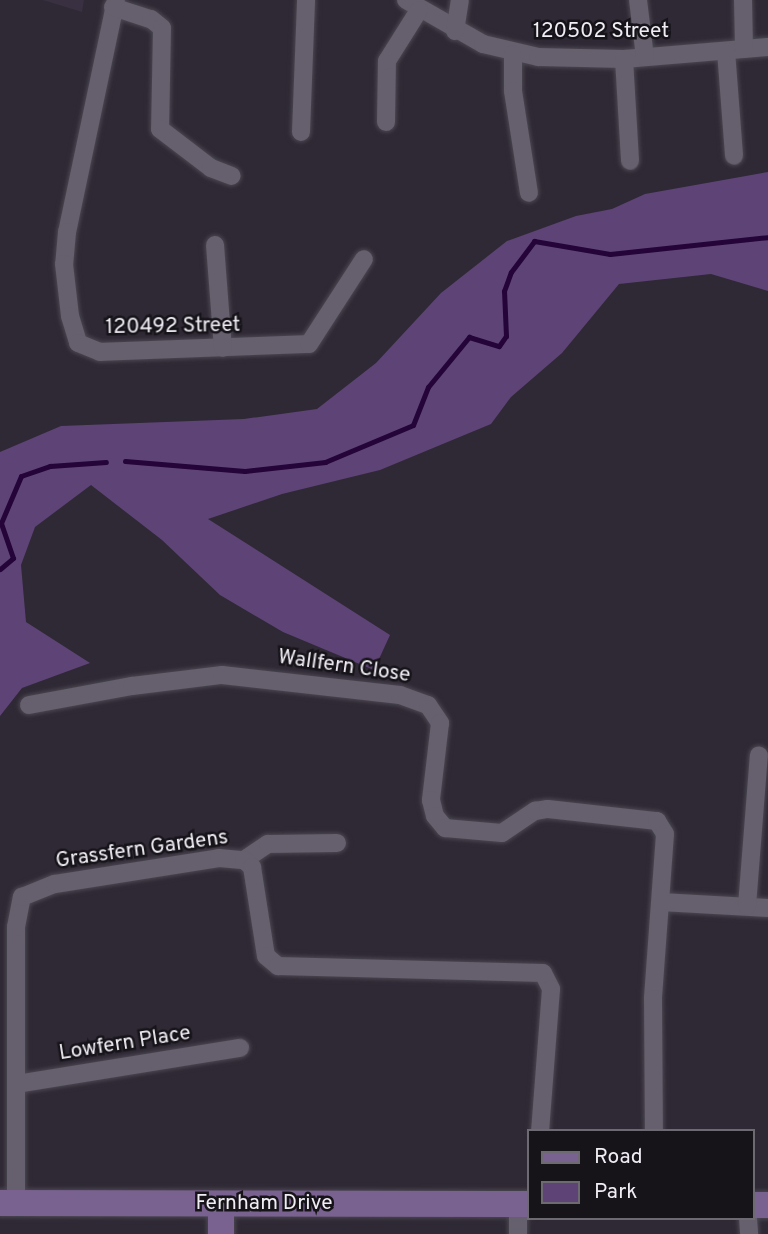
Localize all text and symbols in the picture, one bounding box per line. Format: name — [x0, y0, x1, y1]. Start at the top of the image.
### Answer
street label: 120502 Street — [533, 19, 669, 45]
street label: 120492 Street — [105, 313, 241, 341]
street label: Wallfern Close — [276, 645, 412, 689]
street label: Grassfern Gardens — [54, 825, 230, 875]
street label: Lowfern Place — [57, 1021, 193, 1067]
legend — [526, 1129, 754, 1220]
text: Road — [594, 1144, 643, 1171]
text: Park — [594, 1179, 637, 1206]
street label: Fernham Drive — [195, 1191, 333, 1217]

